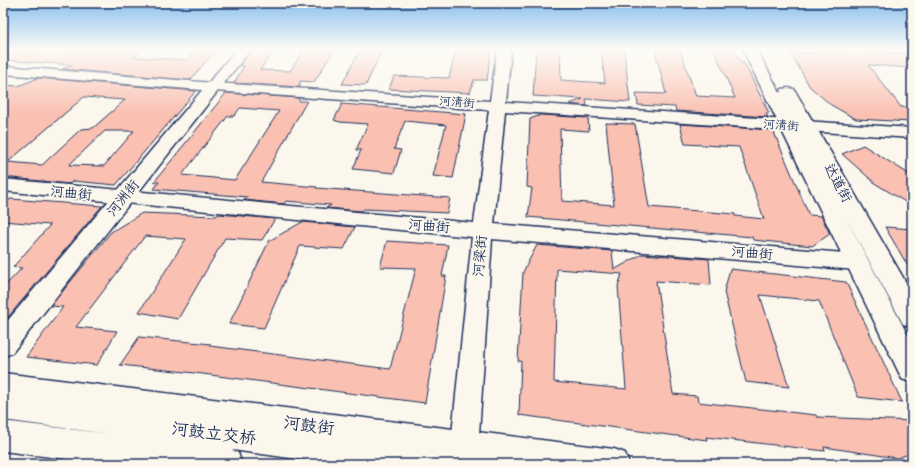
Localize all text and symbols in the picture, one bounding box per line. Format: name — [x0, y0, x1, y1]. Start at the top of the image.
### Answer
street label: 河清街 — [438, 90, 476, 114]
street label: 河清街 — [762, 113, 800, 137]
street label: 达道街 — [817, 159, 859, 207]
street label: 河洲街 — [100, 174, 146, 222]
street label: 河曲街 — [49, 178, 93, 208]
street label: 河曲街 — [407, 212, 451, 240]
street label: 河梁街 — [466, 234, 494, 278]
street label: 河曲街 — [730, 239, 774, 267]
street label: 河鼓街 — [282, 407, 336, 443]
street label: 河鼓立交桥 — [170, 413, 258, 453]

